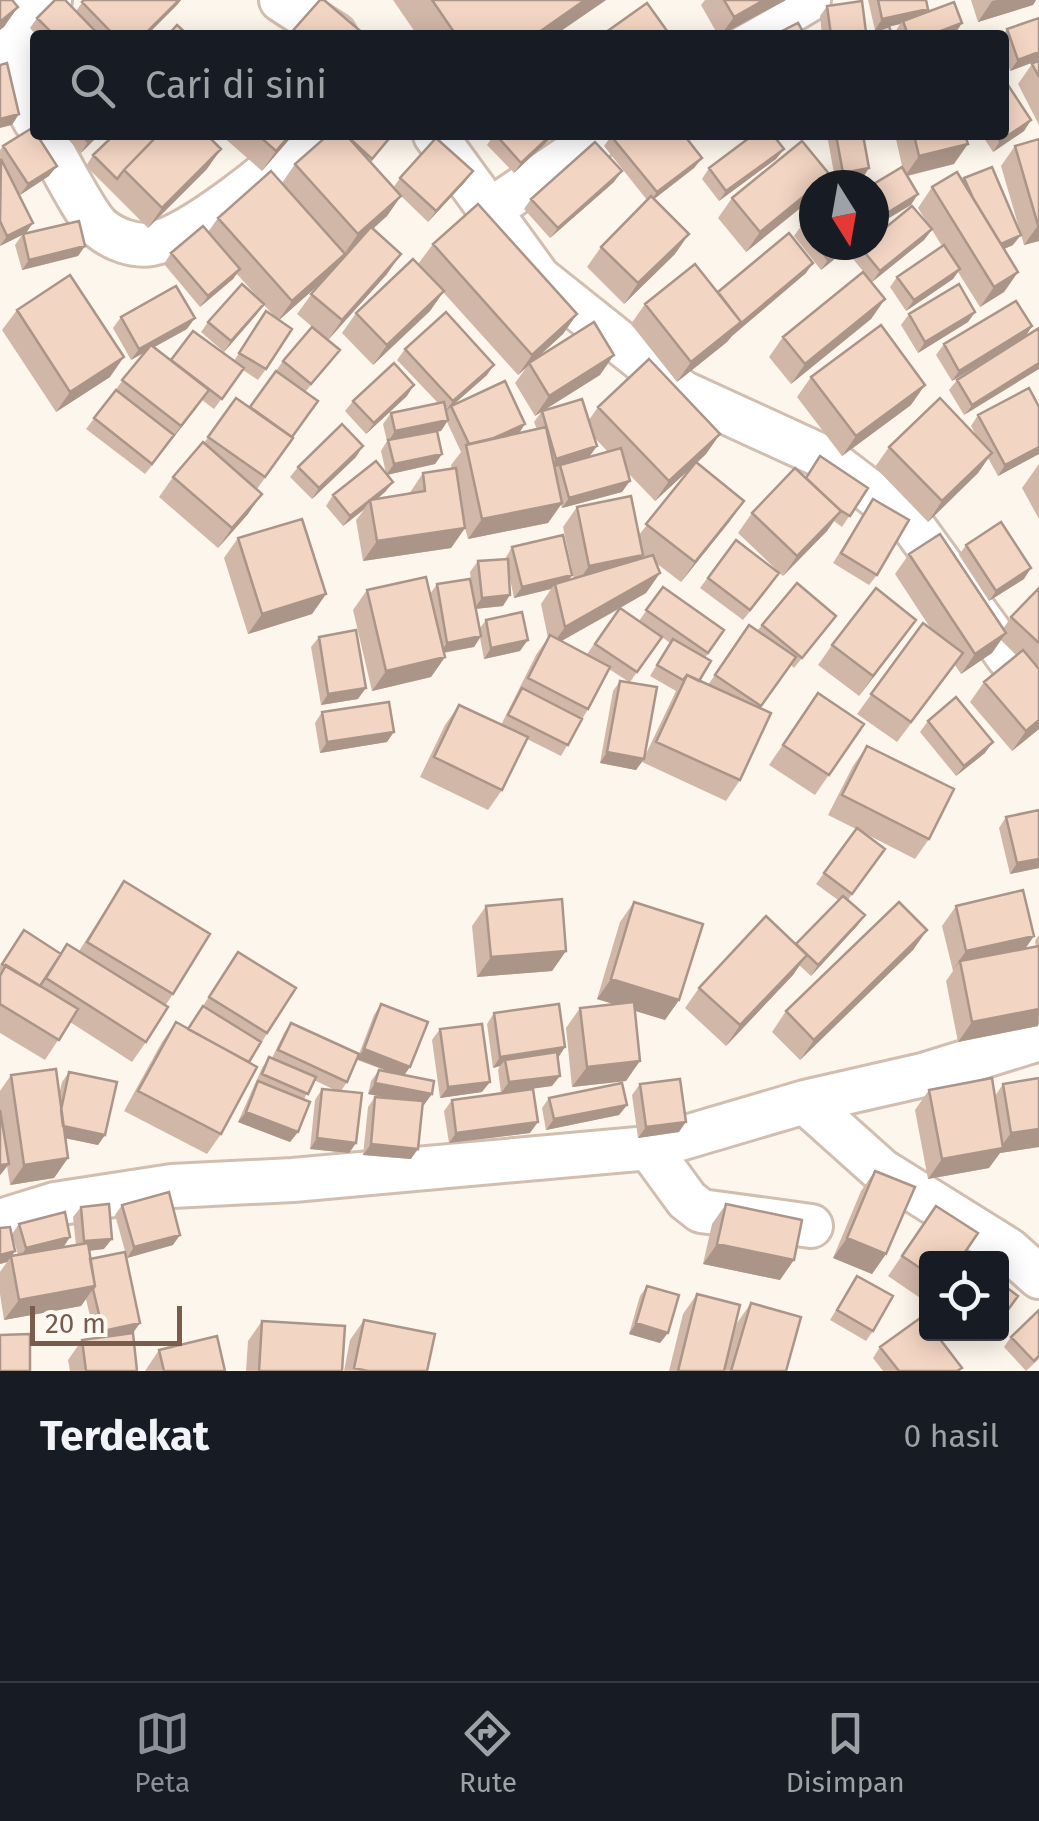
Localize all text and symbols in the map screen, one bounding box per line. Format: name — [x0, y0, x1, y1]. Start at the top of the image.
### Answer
search box — [30, 30, 1009, 140]
icon: search — [65, 58, 120, 113]
text: Cari di sini — [145, 62, 327, 108]
north arrow — [799, 170, 889, 260]
map controls — [919, 1251, 1009, 1341]
button: locate — [919, 1251, 1009, 1341]
scale bar — [30, 1301, 182, 1346]
text: 20 m — [45, 1307, 106, 1340]
text: Terdekat — [40, 1411, 209, 1461]
text: 0 hasil — [903, 1417, 999, 1455]
tab: Peta — [134, 1706, 190, 1799]
tab: Rute — [459, 1706, 517, 1799]
tab: Disimpan — [786, 1706, 905, 1799]

